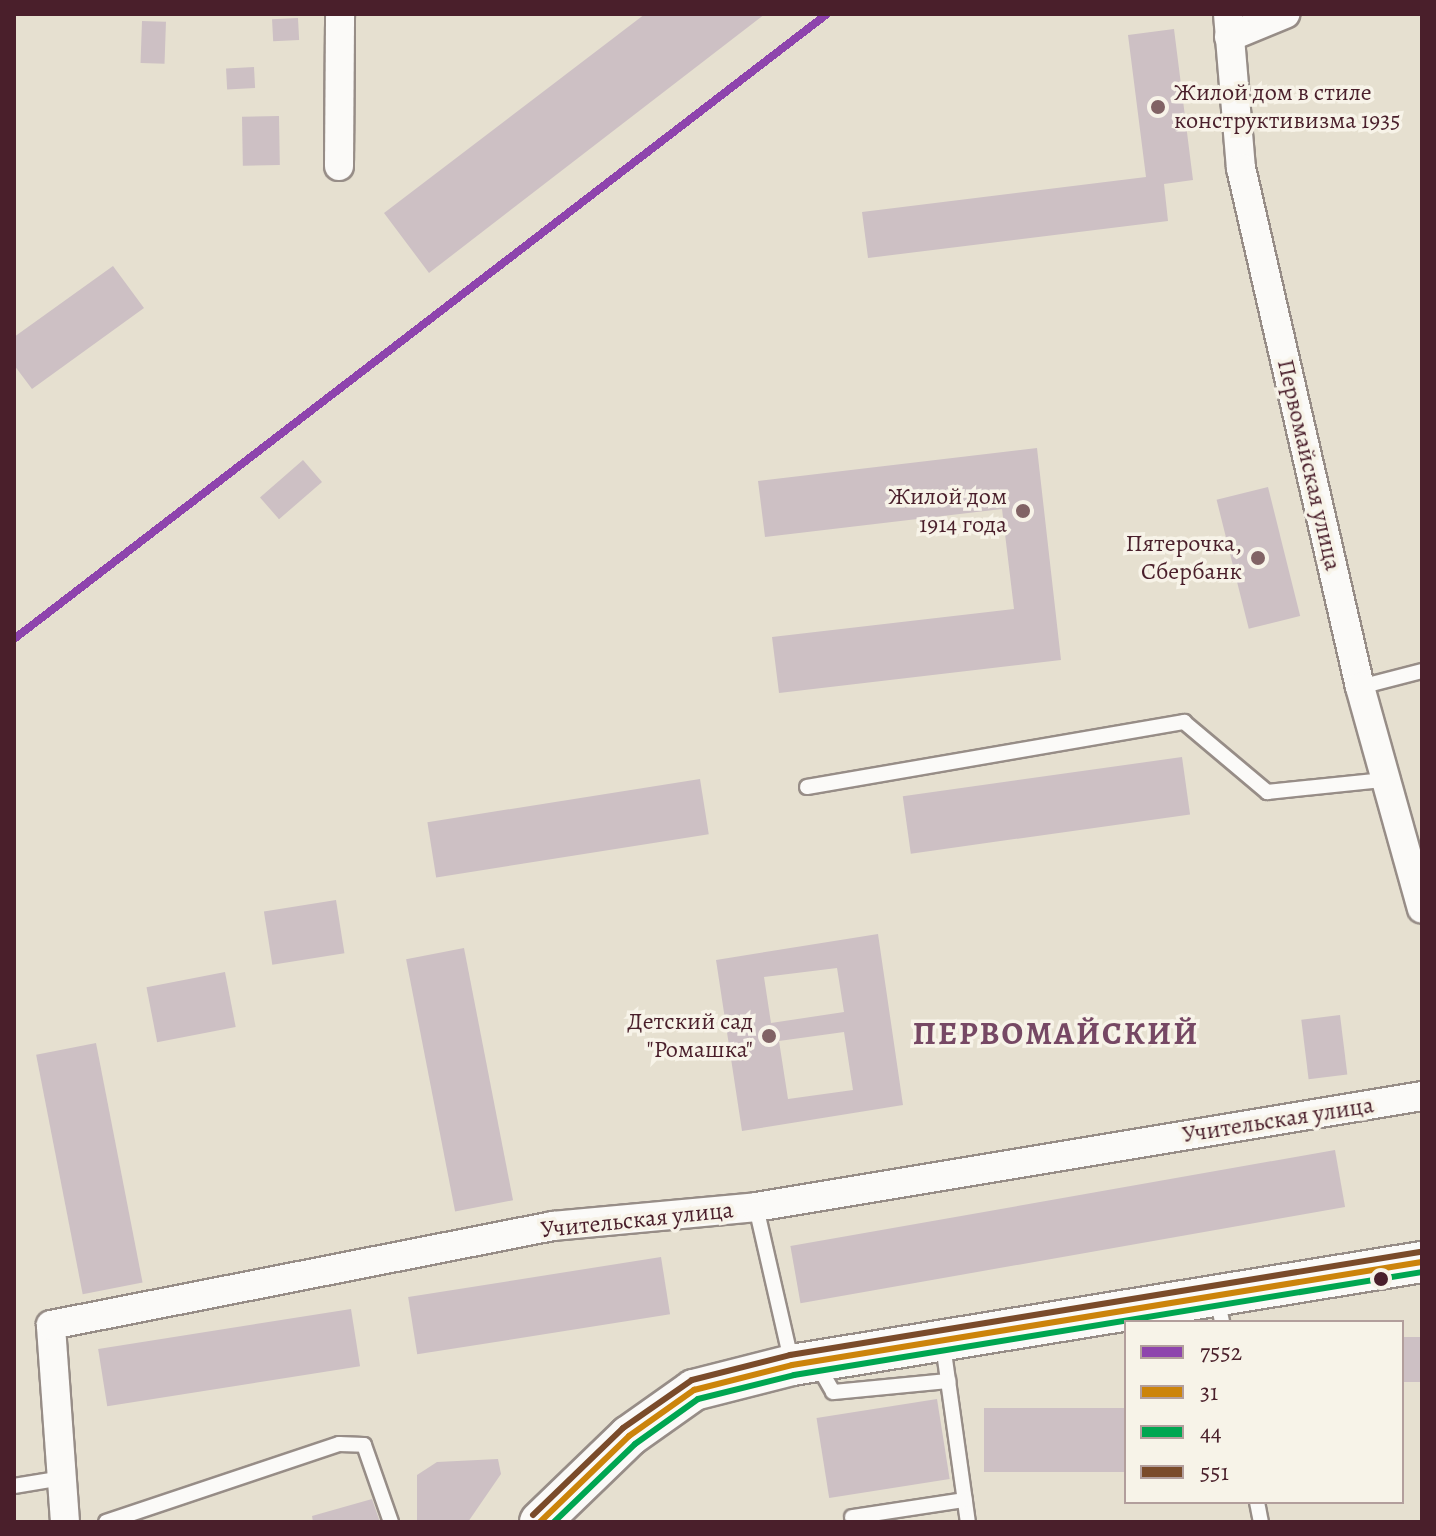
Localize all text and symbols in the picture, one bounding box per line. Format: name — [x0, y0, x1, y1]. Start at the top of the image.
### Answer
place label: Жилой дом в стиле конструктивизма 1935 — [1174, 79, 1401, 135]
marker: Жилой дом в стиле конструктивизма 1935 — [1149, 98, 1167, 116]
street label: Первомайская улица — [1271, 357, 1347, 573]
place label: Жилой дом 1914 года — [888, 483, 1007, 539]
marker: Жилой дом 1914 года — [1014, 502, 1032, 520]
place label: Пятерочка, Сбербанк — [1125, 530, 1242, 586]
marker: Пятерочка, Сбербанк — [1249, 549, 1267, 567]
place label: Детский сад "Ромашка" — [627, 1008, 753, 1064]
district label: ПЕРВОМАЙСКИЙ — [913, 1014, 1199, 1052]
marker: Детский сад "Ромашка" — [760, 1027, 778, 1045]
street label: Учительская улица — [1180, 1091, 1376, 1149]
street label: Учительская улица — [539, 1196, 735, 1244]
unlabelled marker — [1373, 1271, 1389, 1287]
legend — [1124, 1320, 1404, 1504]
text: 7552 — [1200, 1336, 1242, 1368]
text: 31 — [1200, 1376, 1218, 1408]
text: 44 — [1200, 1416, 1222, 1448]
text: 551 — [1200, 1456, 1229, 1488]

